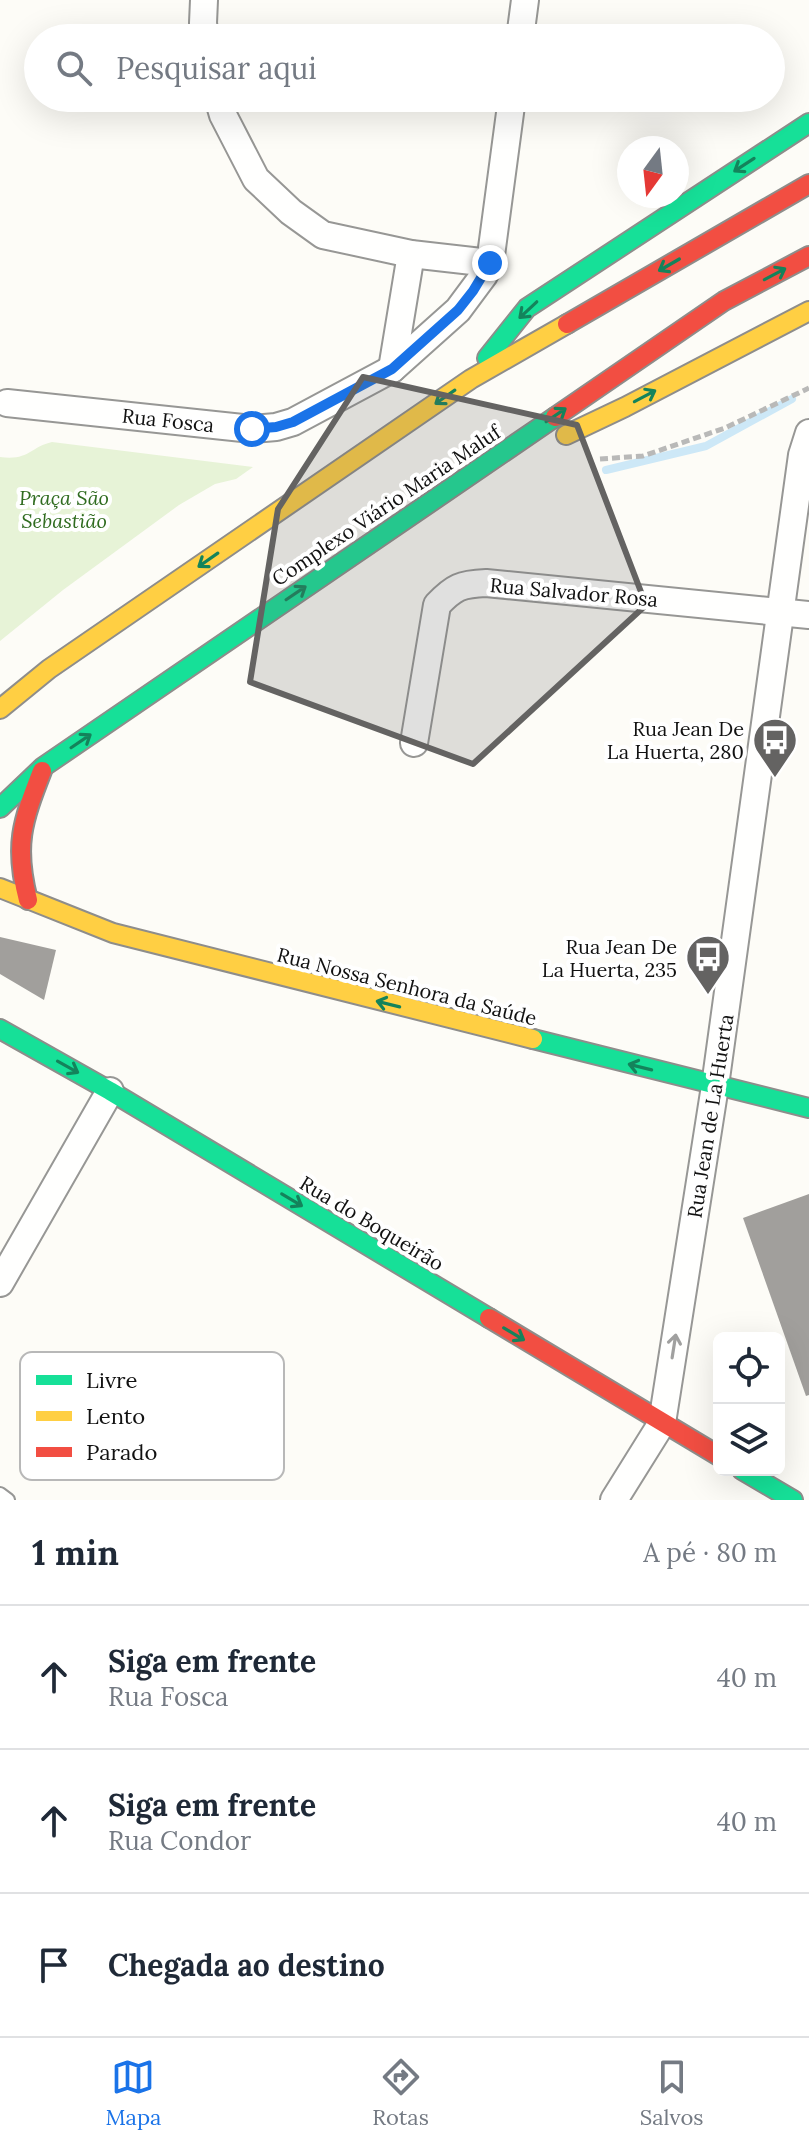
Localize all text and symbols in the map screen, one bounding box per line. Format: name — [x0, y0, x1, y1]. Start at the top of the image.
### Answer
search box — [24, 24, 785, 112]
icon: search — [52, 46, 96, 90]
text: Pesquisar aqui — [116, 49, 317, 87]
north arrow — [617, 136, 689, 208]
one-way arrow — [733, 157, 755, 174]
route end — [472, 245, 508, 281]
one-way arrow — [658, 257, 681, 273]
one-way arrow — [762, 265, 786, 281]
one-way arrow — [518, 301, 538, 320]
one-way arrow — [633, 388, 656, 404]
one-way arrow — [434, 389, 457, 405]
street label: Rua Fosca — [121, 403, 215, 437]
one-way arrow — [545, 407, 567, 423]
route start — [234, 411, 270, 447]
street label: Complexo Viário Maria Maluf — [267, 418, 506, 591]
park label: Praça São Sebastião — [19, 485, 109, 533]
one-way arrow — [197, 552, 219, 568]
street label: Rua Salvador Rosa — [489, 572, 659, 612]
one-way arrow — [284, 585, 306, 601]
place label: Rua Jean De La Huerta, 280 — [607, 716, 744, 764]
bus stop icon: Rua Jean De La Huerta, 280 — [751, 716, 799, 779]
one-way arrow — [70, 733, 92, 749]
bus stop icon: Rua Jean De La Huerta, 235 — [684, 933, 732, 996]
place label: Rua Jean De La Huerta, 235 — [542, 934, 677, 982]
street label: Rua Nossa Senhora da Saúde — [275, 942, 540, 1030]
one-way arrow — [375, 995, 401, 1010]
street label: Rua Jean de La Huerta — [682, 1012, 738, 1220]
one-way arrow — [56, 1059, 79, 1075]
one-way arrow — [627, 1059, 653, 1074]
street label: Rua do Boqueirão — [295, 1170, 449, 1276]
one-way arrow — [280, 1192, 303, 1208]
one-way arrow — [502, 1326, 525, 1342]
map controls — [713, 1332, 785, 1476]
button: locate — [713, 1332, 785, 1404]
one-way arrow — [668, 1333, 683, 1359]
legend — [20, 1352, 284, 1480]
text: Livre — [86, 1366, 137, 1394]
text: Lento — [86, 1402, 145, 1430]
button: layers — [713, 1404, 785, 1476]
text: Parado — [86, 1438, 157, 1466]
text: 1 min — [32, 1531, 119, 1574]
text: A pé · 80 m — [643, 1536, 777, 1569]
text: Siga em frente — [108, 1642, 316, 1680]
icon: ahead — [32, 1655, 76, 1699]
text: 40 m — [717, 1661, 777, 1694]
text: Rua Fosca — [108, 1680, 228, 1713]
text: Siga em frente — [108, 1786, 316, 1824]
icon: ahead — [32, 1799, 76, 1843]
text: 40 m — [717, 1805, 777, 1838]
text: Rua Condor — [108, 1824, 251, 1857]
icon: arrive — [32, 1943, 76, 1987]
text: Chegada ao destino — [108, 1946, 385, 1984]
tab: Mapa — [105, 2055, 161, 2131]
tab: Rotas — [372, 2055, 429, 2131]
tab: Salvos — [640, 2055, 704, 2131]

